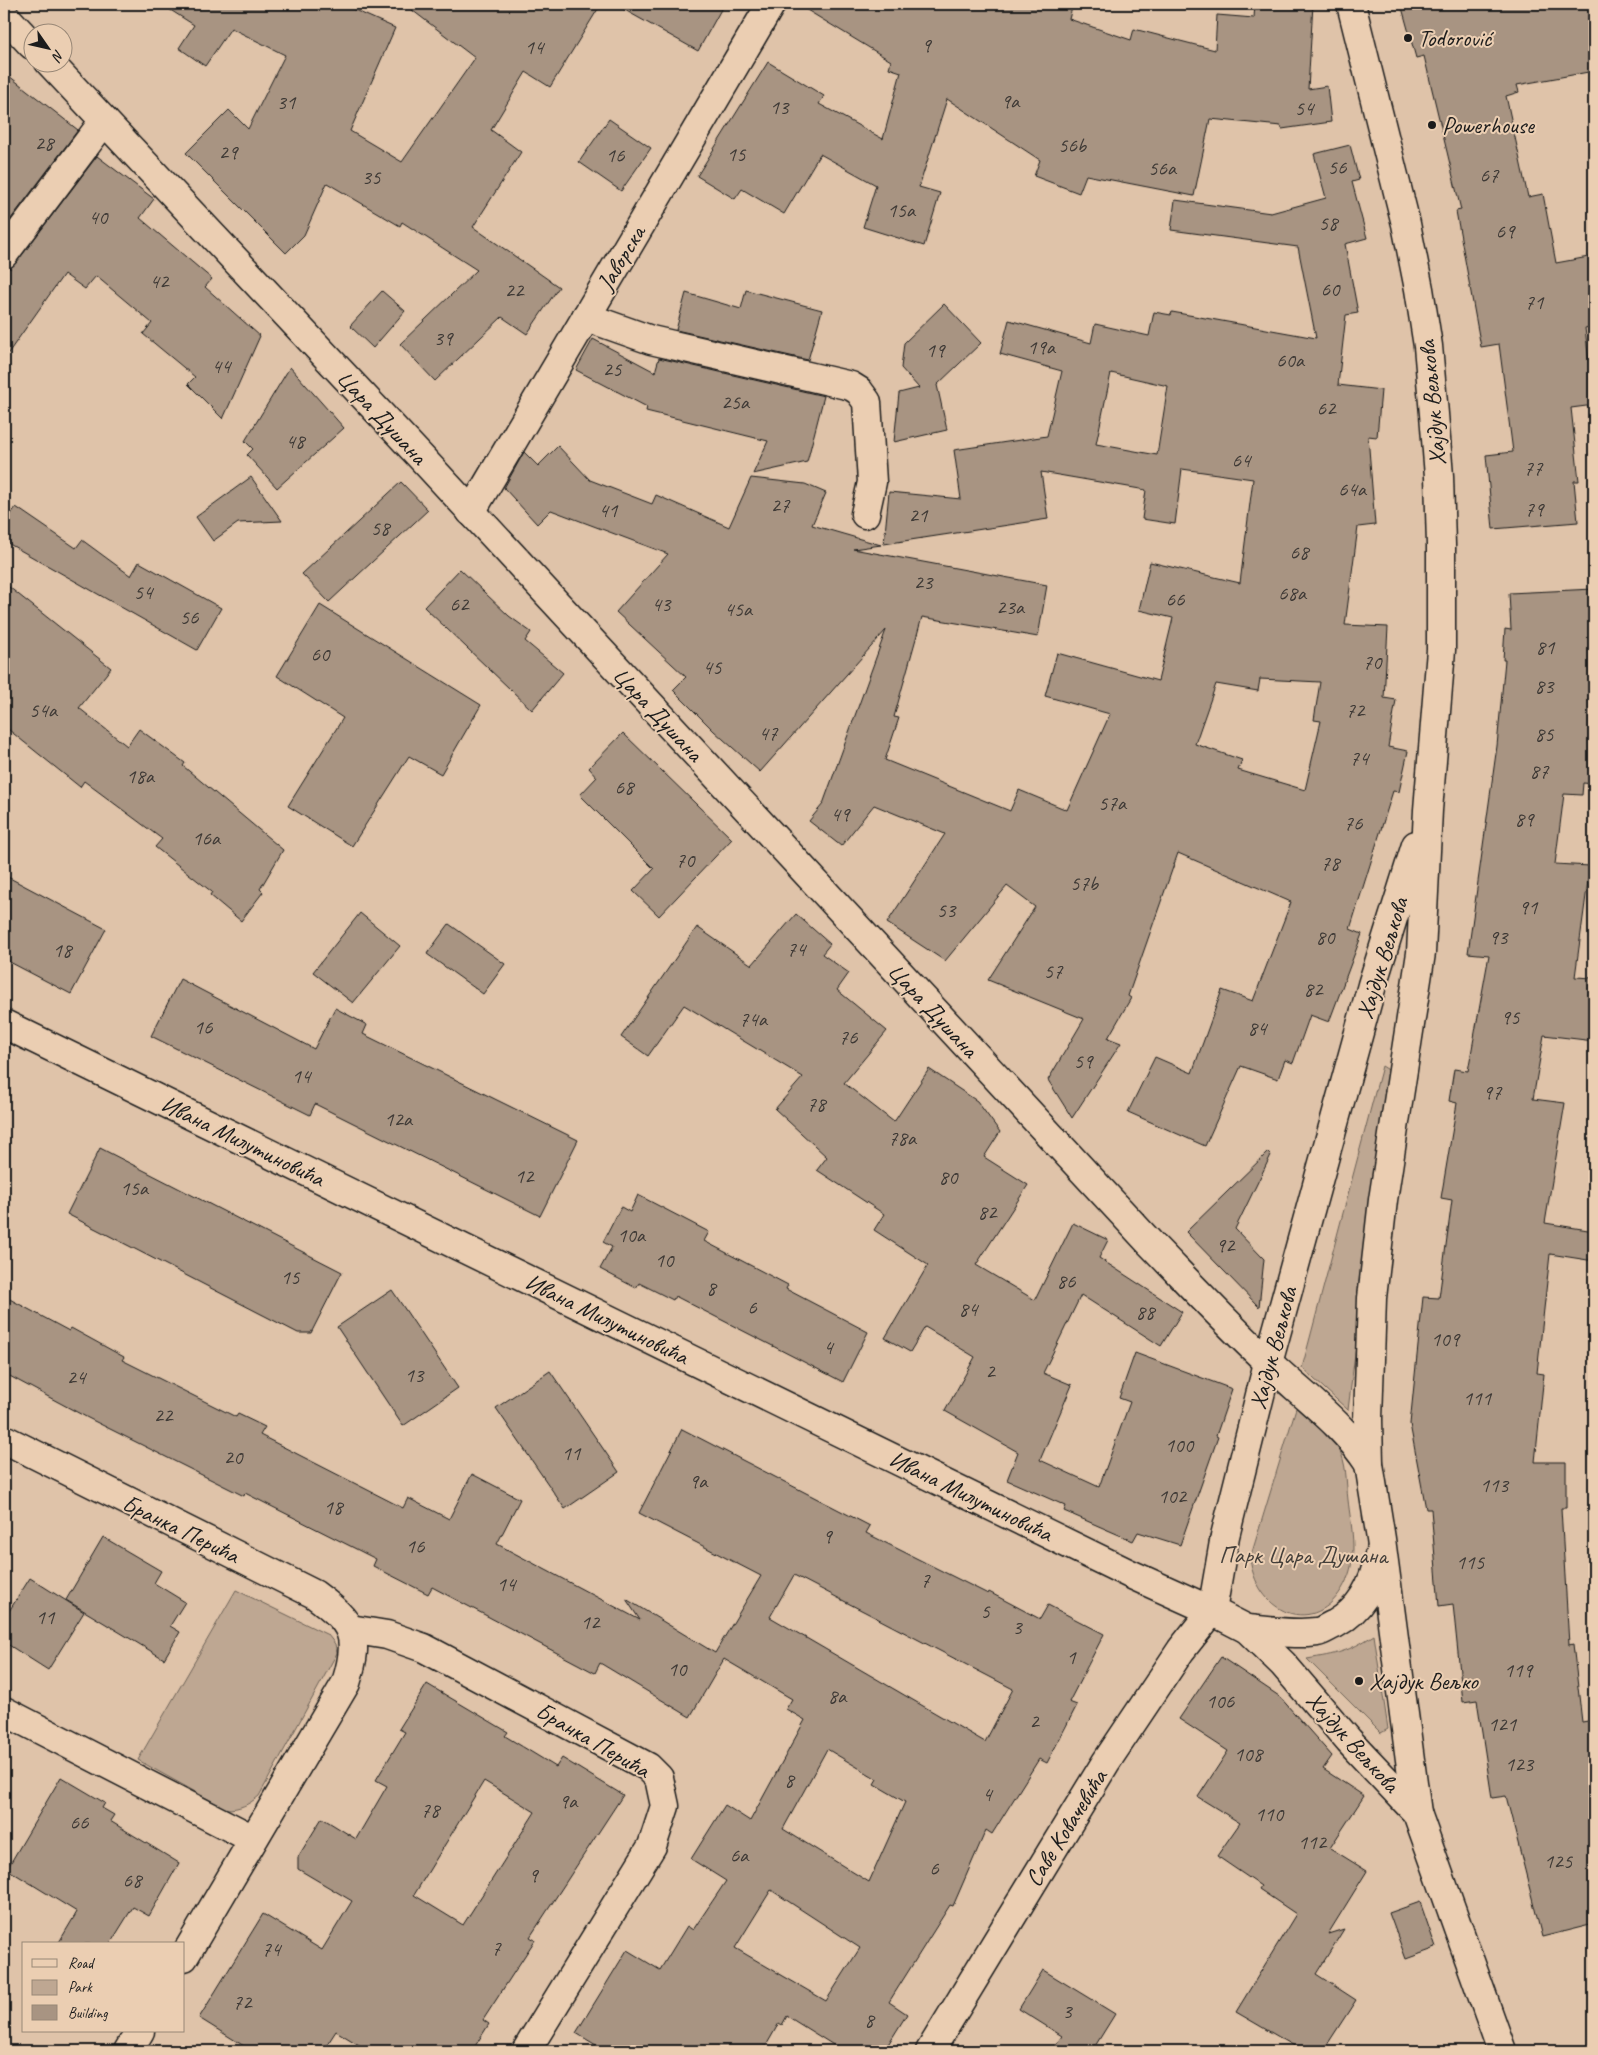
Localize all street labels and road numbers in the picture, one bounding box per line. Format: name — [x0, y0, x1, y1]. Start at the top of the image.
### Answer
street label: Јаворска — [590, 218, 653, 297]
street label: Хајдук Вељкова — [1411, 338, 1452, 467]
street label: Цара Душана — [330, 363, 435, 472]
street label: Цара Душана — [606, 660, 711, 769]
street label: Хајдук Вељкова — [1349, 892, 1415, 1022]
street label: Цара Душана — [881, 956, 986, 1065]
street label: Ивана Милутиновића — [156, 1088, 331, 1194]
street label: Ивана Милутиновића — [520, 1266, 695, 1372]
street label: Хајдук Вељкова — [1242, 1282, 1304, 1412]
street label: Ивана Милутиновића — [884, 1443, 1059, 1549]
street label: Бранка Перића — [118, 1488, 246, 1571]
street label: Хајдук Вељкова — [1300, 1685, 1407, 1800]
street label: Бранка Перића — [531, 1695, 657, 1785]
street label: Саве Ковачевића — [1018, 1763, 1115, 1892]

